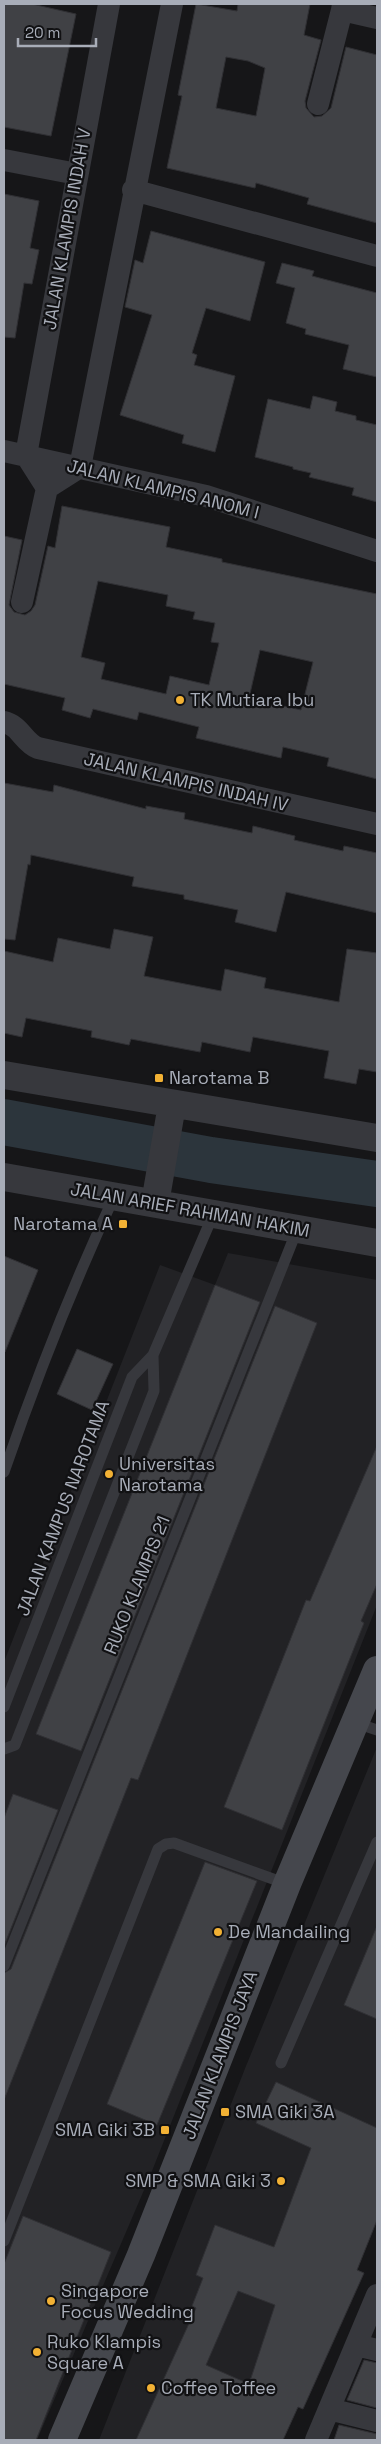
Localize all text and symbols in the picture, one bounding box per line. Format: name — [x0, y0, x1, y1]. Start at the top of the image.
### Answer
scale bar — [18, 15, 95, 47]
text: 20 m — [25, 23, 60, 42]
street label: JALAN KLAMPIS INDAH V — [37, 126, 96, 332]
street label: JALAN KLAMPIS ANOM I — [65, 453, 262, 524]
place label: TK Mutiara Ibu — [190, 688, 314, 711]
marker: TK Mutiara Ibu — [174, 694, 186, 706]
street label: JALAN KLAMPIS INDAH IV — [82, 747, 291, 816]
place label: Narotama B — [169, 1066, 269, 1089]
marker: Narotama B — [153, 1072, 165, 1084]
street label: JALAN ARIEF RAHMAN HAKIM — [69, 1177, 312, 1242]
place label: Narotama A — [13, 1212, 113, 1235]
marker: Narotama A — [117, 1218, 129, 1230]
street label: JALAN KAMPUS NAROTAMA — [11, 1397, 114, 1619]
place label: Universitas Narotama — [119, 1452, 215, 1496]
marker: Universitas Narotama — [103, 1468, 115, 1480]
street label: RUKO KLAMPIS 21 — [98, 1512, 175, 1657]
place label: De Mandailing — [228, 1920, 350, 1943]
marker: De Mandailing — [212, 1926, 224, 1938]
street label: JALAN KLAMPIS JAYA — [177, 1967, 262, 2142]
place label: SMA Giki 3A — [235, 2100, 335, 2123]
marker: SMA Giki 3A — [219, 2106, 231, 2118]
place label: SMA Giki 3B — [55, 2118, 155, 2141]
marker: SMA Giki 3B — [159, 2124, 171, 2136]
place label: SMP & SMA Giki 3 — [125, 2169, 271, 2192]
marker: SMP & SMA Giki 3 — [275, 2175, 287, 2187]
place label: Singapore Focus Wedding — [61, 2279, 194, 2323]
marker: Singapore Focus Wedding — [45, 2295, 57, 2307]
place label: Ruko Klampis Square A — [47, 2330, 161, 2374]
marker: Ruko Klampis Square A — [31, 2346, 43, 2358]
place label: Coffee Toffee — [161, 2376, 276, 2399]
marker: Coffee Toffee — [145, 2382, 157, 2394]

